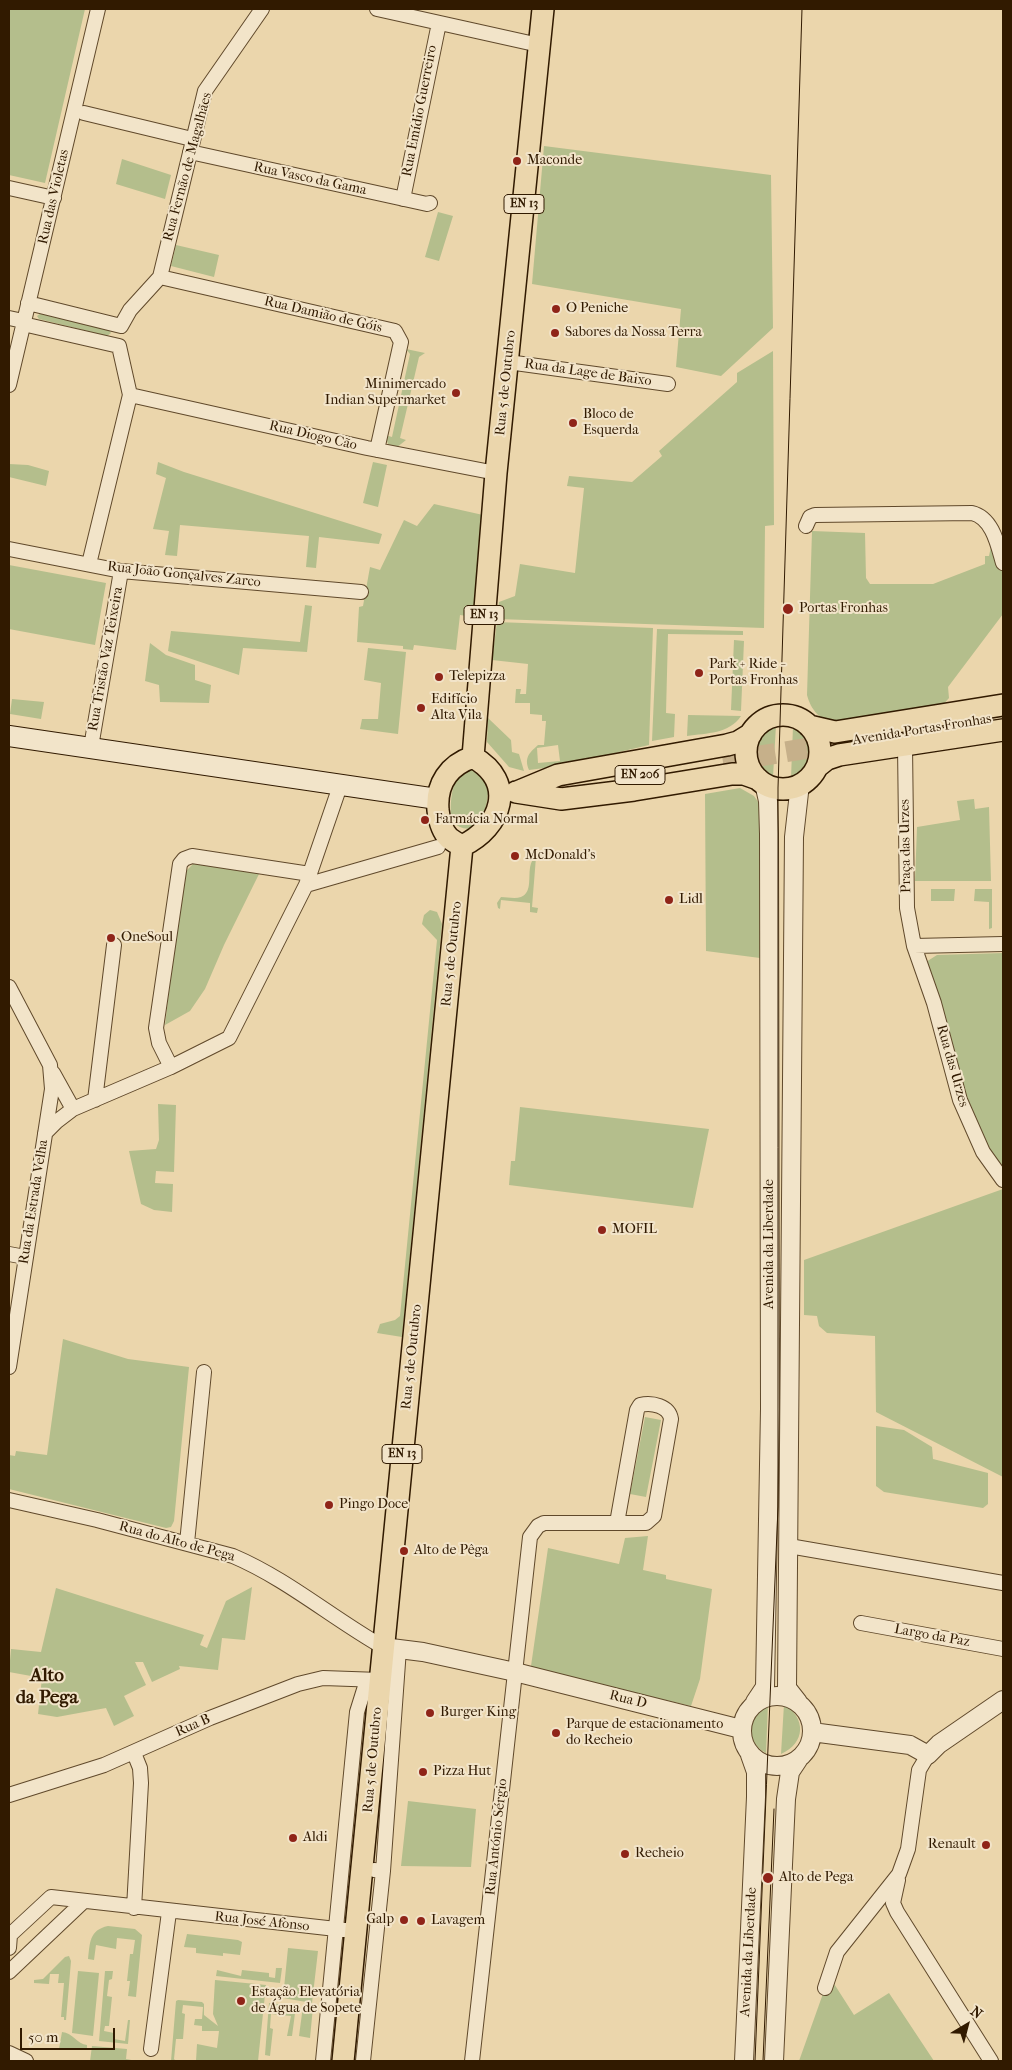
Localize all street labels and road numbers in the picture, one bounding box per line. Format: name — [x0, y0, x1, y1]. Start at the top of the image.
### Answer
street label: Rua Emídio Guerreiro — [399, 44, 441, 178]
street label: Rua Fernão de Magalhães — [160, 91, 216, 243]
street label: Rua das Violetas — [35, 148, 73, 246]
street label: Rua Vasco da Gama — [252, 159, 368, 199]
road number: EN 13 — [504, 194, 544, 213]
street label: Rua Damião de Góis — [262, 293, 384, 337]
street label: Rua 5 de Outubro — [492, 329, 520, 437]
street label: Rua da Lage de Baixo — [523, 356, 653, 390]
street label: Rua Diogo Cão — [267, 418, 359, 454]
street label: Rua João Gonçalves Zarco — [106, 559, 262, 591]
street label: Rua Tristão Vaz Teixeira — [85, 585, 127, 733]
road number: EN 13 — [464, 606, 504, 624]
street label: Avenida Portas Fronhas — [851, 711, 993, 749]
road number: EN 206 — [615, 766, 665, 784]
street label: Praça das Urzes — [897, 799, 915, 893]
street label: Rua 5 de Outubro — [438, 900, 466, 1008]
street label: Rua das Urzes — [932, 1023, 972, 1109]
street label: Rua da Estrada Velha — [16, 1138, 52, 1266]
street label: Avenida da Liberdade — [762, 1179, 778, 1309]
street label: Rua 5 de Outubro — [398, 1303, 426, 1411]
road number: EN 13 — [382, 1445, 422, 1464]
street label: Rua do Alto de Pega — [117, 1518, 237, 1566]
street label: Largo da Paz — [893, 1621, 971, 1651]
street label: Rua D — [608, 1687, 648, 1713]
street label: Rua 5 de Outubro — [360, 1706, 386, 1814]
street label: Rua B — [173, 1711, 213, 1741]
street label: Rua António Sérgio — [483, 1778, 511, 1896]
street label: Avenida da Liberdade — [737, 1887, 761, 2017]
street label: Rua José Afonso — [214, 1909, 310, 1935]

